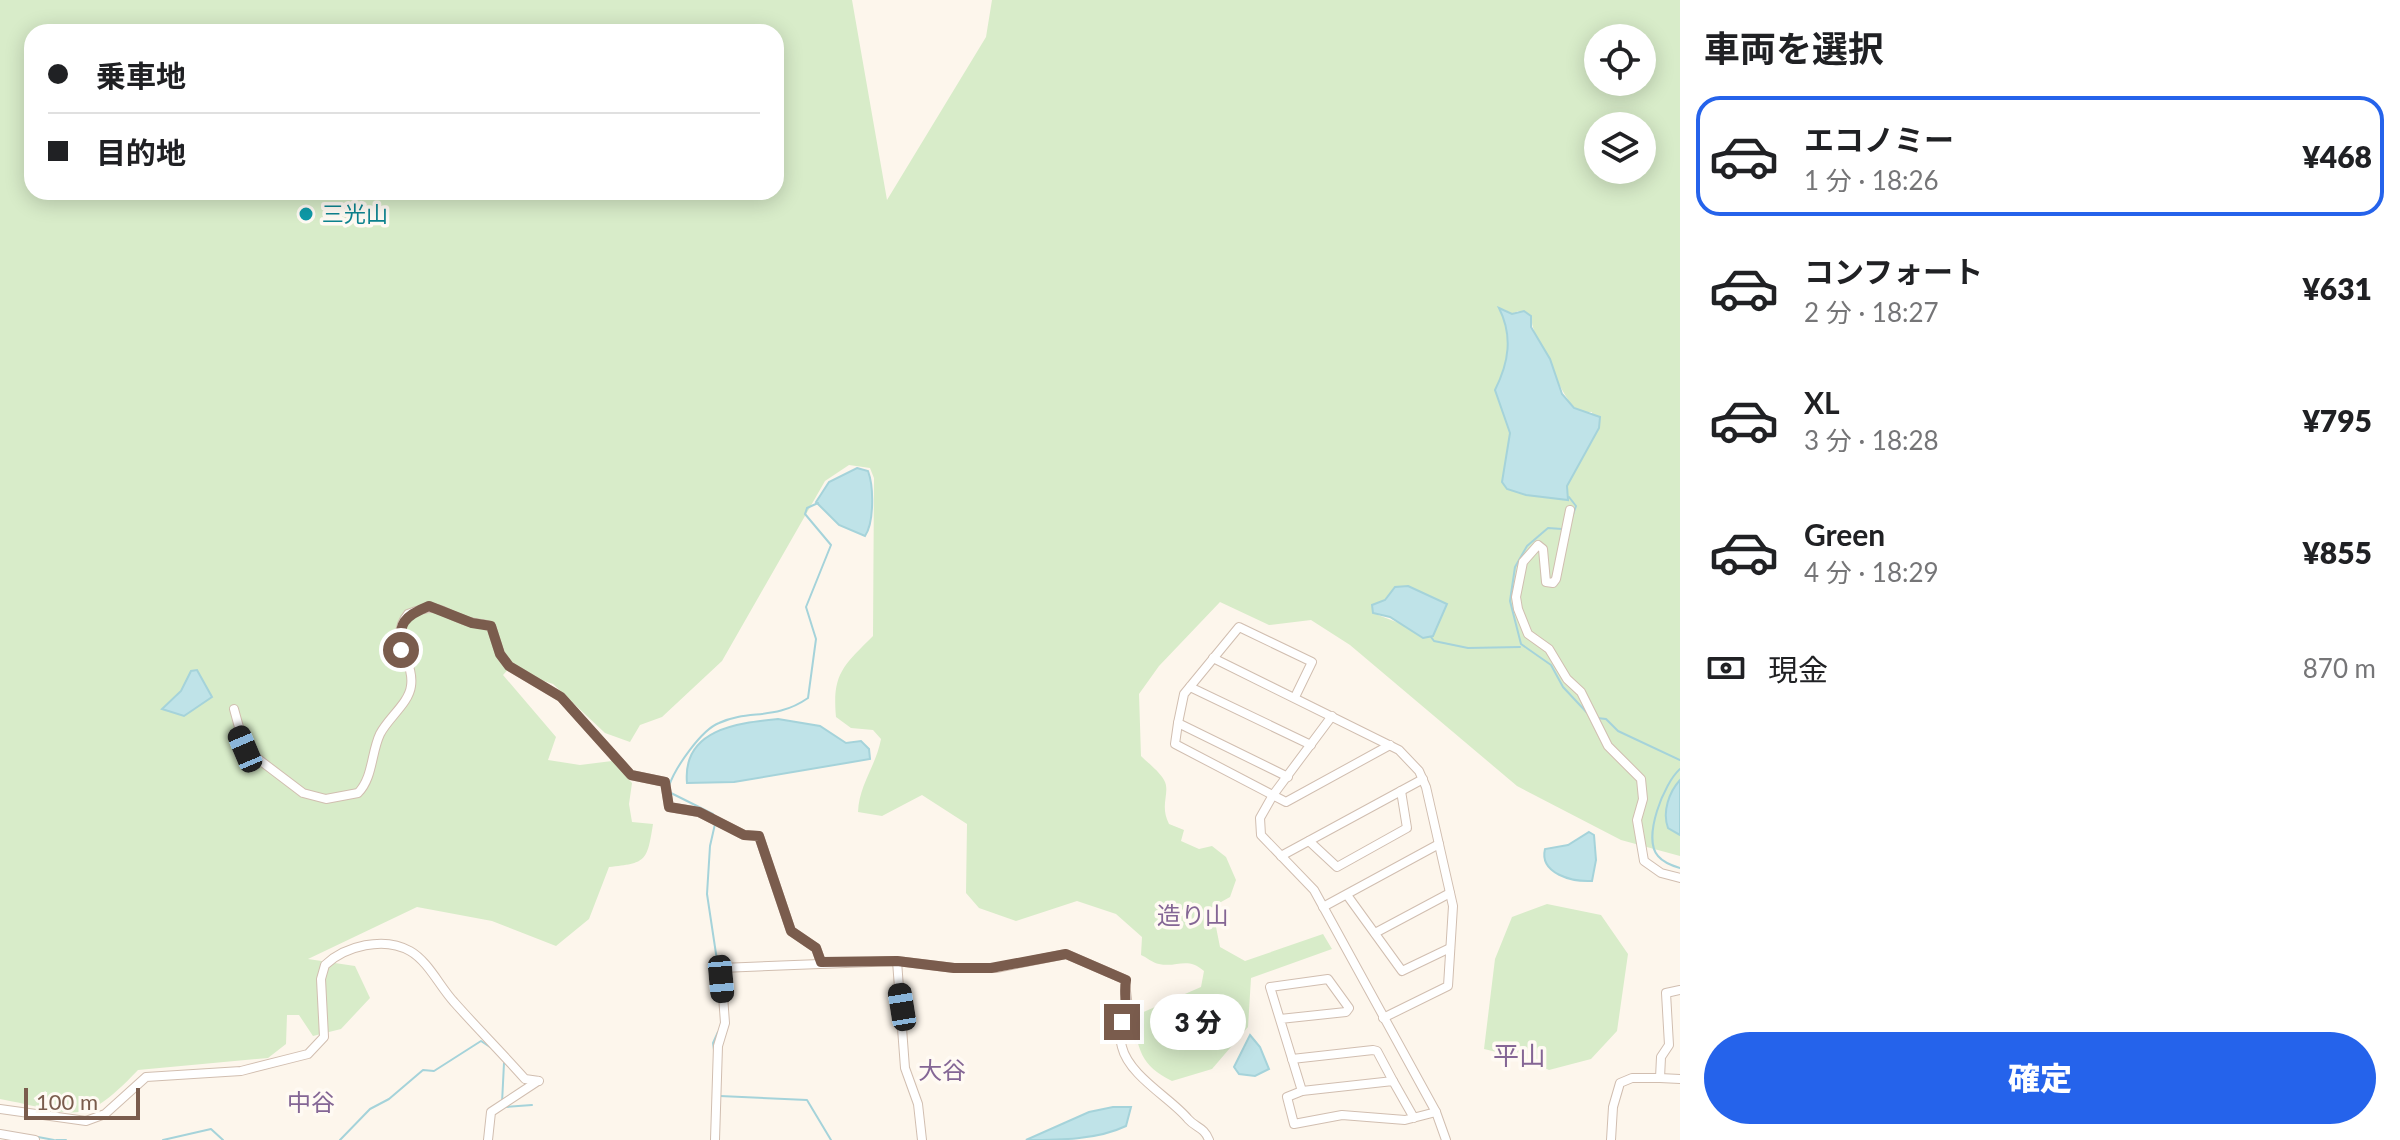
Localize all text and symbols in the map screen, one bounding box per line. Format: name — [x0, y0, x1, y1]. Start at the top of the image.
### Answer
map controls — [1584, 24, 1656, 184]
button: locate — [1584, 24, 1656, 96]
text: 車両を選択 — [1704, 26, 1884, 70]
text: 乗車地 — [96, 57, 186, 93]
button: layers — [1584, 112, 1656, 184]
icon: car — [1708, 120, 1780, 192]
text: エコノミー — [1804, 121, 1954, 157]
text: 目的地 — [96, 134, 186, 170]
text: ¥468 — [2302, 138, 2372, 174]
text: 1 分 · 18:26 — [1804, 164, 1939, 196]
place label: 三光山 — [322, 200, 388, 227]
marker: 三光山 — [297, 205, 315, 223]
icon: car — [1708, 252, 1780, 324]
text: コンフォート — [1804, 253, 1983, 289]
text: ¥631 — [2302, 270, 2372, 306]
text: 2 分 · 18:27 — [1804, 296, 1939, 328]
icon: car — [1708, 384, 1780, 456]
text: XL — [1804, 384, 1840, 420]
text: ¥795 — [2302, 402, 2372, 438]
text: 3 分 · 18:28 — [1804, 424, 1939, 456]
icon: car — [1708, 516, 1780, 588]
text: Green — [1804, 516, 1885, 552]
text: ¥855 — [2302, 534, 2372, 570]
text: 4 分 · 18:29 — [1804, 556, 1939, 588]
route start — [383, 632, 419, 668]
icon: cash — [1704, 646, 1748, 690]
text: 現金 — [1768, 651, 1828, 687]
text: 870 m — [2303, 652, 2376, 684]
car — [225, 722, 265, 776]
district label: 造り山 — [1157, 900, 1229, 929]
car — [707, 954, 735, 1004]
car — [886, 981, 918, 1033]
callout: 3 分 — [1150, 994, 1246, 1050]
route end — [1104, 1004, 1140, 1040]
text: 3 分 — [1174, 1006, 1222, 1038]
button: 確定 — [1704, 1032, 2376, 1124]
district label: 平山 — [1493, 1039, 1545, 1071]
district label: 大谷 — [918, 1055, 966, 1084]
scale bar — [24, 1084, 140, 1120]
district label: 中谷 — [287, 1087, 335, 1116]
text: 100 m — [36, 1088, 98, 1115]

